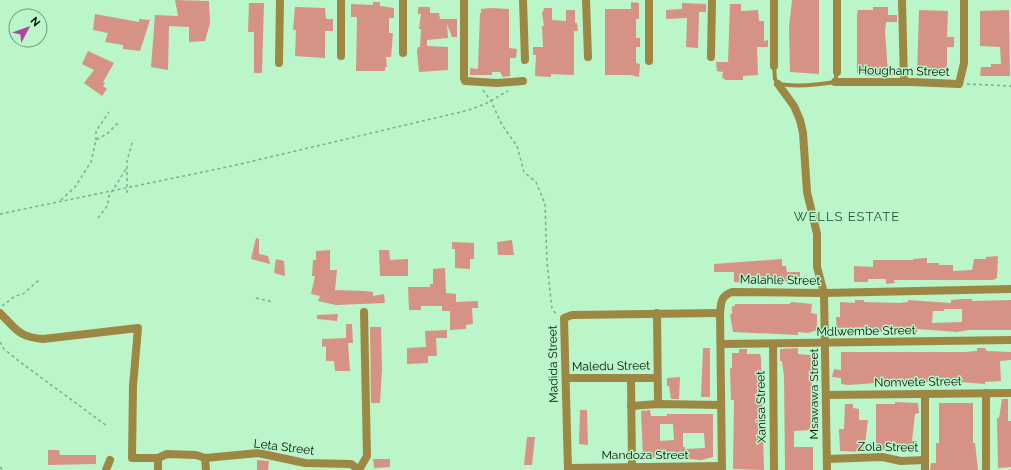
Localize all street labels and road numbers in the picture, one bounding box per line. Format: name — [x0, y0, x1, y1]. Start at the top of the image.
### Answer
street label: Hougham Street — [858, 63, 950, 79]
street label: Malahle Street — [740, 272, 820, 288]
street label: Mdlwembe Street — [816, 323, 916, 339]
street label: Madida Street — [545, 325, 561, 403]
street label: Msawawa Street — [807, 348, 821, 440]
street label: Maledu Street — [572, 358, 650, 374]
street label: Xanisa Street — [753, 371, 769, 443]
street label: Nomvete Street — [874, 374, 962, 390]
street label: Leta Street — [253, 436, 315, 458]
street label: Zola Street — [858, 439, 918, 455]
street label: Mandoza Street — [601, 448, 689, 462]

